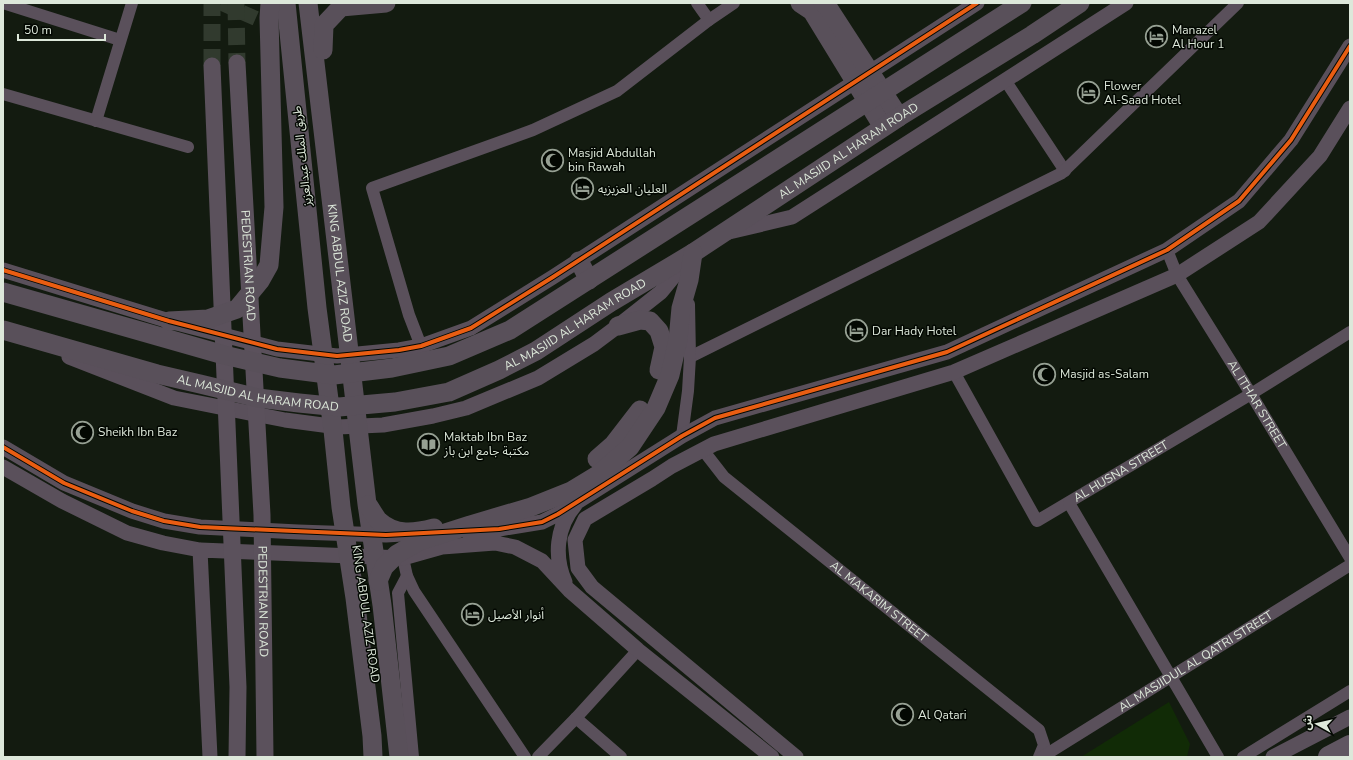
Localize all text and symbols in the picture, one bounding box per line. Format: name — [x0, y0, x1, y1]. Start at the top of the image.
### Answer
scale bar — [18, 16, 105, 42]
text: 50 m — [24, 22, 52, 38]
place label: Manazel Al Hour 1 — [1172, 22, 1225, 52]
hotel icon: Manazel Al Hour 1 — [1144, 24, 1170, 50]
place label: Flower Al-Saad Hotel — [1104, 78, 1182, 108]
hotel icon: Flower Al-Saad Hotel — [1075, 80, 1101, 106]
street label: AL MASJID AL HARAM ROAD — [775, 99, 922, 202]
street label: طريق الملك عبدالعزيز — [289, 105, 315, 208]
place label: Masjid Abdullah bin Rawah — [568, 145, 656, 175]
mosque icon: Masjid Abdullah bin Rawah — [540, 147, 566, 173]
hotel icon: العليان العزيزيه — [570, 176, 596, 202]
place label: العليان العزيزيه — [598, 181, 667, 197]
street label: KING ABDUL AZIZ ROAD — [324, 203, 356, 343]
street label: PEDESTRIAN ROAD — [237, 210, 259, 322]
street label: AL MASJID AL HARAM ROAD — [501, 275, 649, 374]
hotel icon: Dar Hady Hotel — [844, 318, 870, 344]
place label: Dar Hady Hotel — [872, 323, 957, 339]
street label: AL ITHAR STREET — [1224, 357, 1291, 452]
mosque icon: Masjid as-Salam — [1032, 361, 1058, 387]
place label: Masjid as-Salam — [1060, 366, 1149, 382]
street label: AL MASJID AL HARAM ROAD — [175, 371, 340, 415]
mosque icon: Sheikh Ibn Baz — [70, 419, 96, 445]
place label: Sheikh Ibn Baz — [98, 424, 178, 440]
place label: Maktab Ibn Baz مكتبة جامع ابن باز — [443, 429, 529, 460]
library icon: Maktab Ibn Baz مكتبة جامع ابن باز — [415, 431, 441, 457]
street label: AL HUSNA STREET — [1070, 436, 1172, 506]
street label: KING ABDUL AZIZ ROAD — [348, 544, 384, 684]
street label: PEDESTRIAN ROAD — [254, 546, 272, 657]
street label: AL MAKARIM STREET — [827, 557, 932, 646]
hotel icon: أنوار الأصيل — [460, 602, 486, 628]
place label: أنوار الأصيل — [488, 607, 544, 623]
street label: AL MASJIDUL AL QATRI STREET — [1115, 607, 1276, 715]
mosque icon: Al Qatari — [889, 702, 915, 728]
north arrow — [1297, 704, 1337, 744]
place label: Al Qatari — [918, 707, 967, 723]
text: ش — [1299, 714, 1316, 731]

